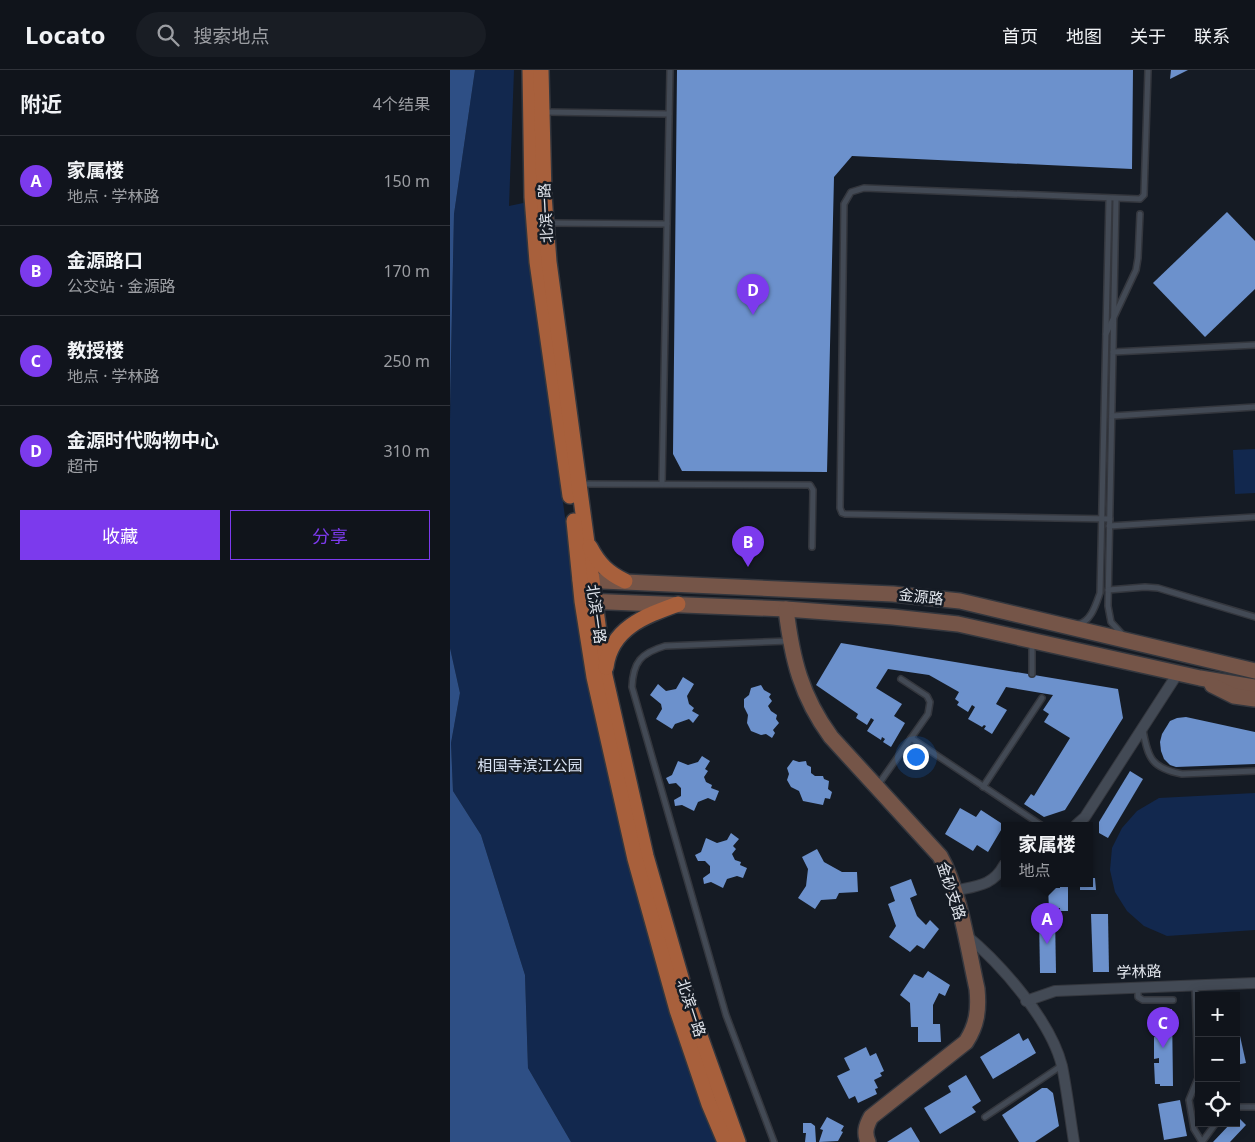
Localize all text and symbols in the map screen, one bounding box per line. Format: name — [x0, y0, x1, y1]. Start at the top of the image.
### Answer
search box — [136, 12, 486, 57]
text: Locato — [25, 18, 106, 51]
icon: search — [154, 21, 182, 49]
text: 搜索地点 — [194, 23, 270, 49]
text: 首页 — [1002, 24, 1038, 48]
text: 地图 — [1066, 24, 1102, 48]
text: 关于 — [1130, 24, 1166, 48]
text: 联系 — [1194, 24, 1230, 48]
text: 附近 — [20, 90, 62, 118]
text: 4个结果 — [373, 93, 430, 115]
text: 家属楼 — [67, 157, 124, 183]
text: A — [30, 170, 42, 192]
text: 150 m — [383, 170, 430, 192]
street label: 北滨一路 — [533, 183, 557, 244]
text: 地点 · 学林路 — [67, 185, 160, 207]
text: 金源路口 — [67, 247, 143, 273]
text: B — [31, 260, 41, 282]
text: 170 m — [383, 260, 430, 282]
pin: D — [737, 274, 769, 315]
text: 公交站 · 金源路 — [67, 275, 176, 297]
text: 教授楼 — [67, 337, 124, 363]
text: C — [31, 350, 41, 372]
text: 250 m — [383, 350, 430, 372]
text: 地点 · 学林路 — [67, 365, 160, 387]
text: 金源时代购物中心 — [67, 427, 219, 453]
text: D — [30, 440, 42, 462]
text: 310 m — [383, 440, 430, 462]
text: 超市 — [67, 455, 99, 477]
button: 收藏 — [20, 510, 220, 560]
button: 分享 — [230, 510, 430, 560]
pin: B — [732, 526, 764, 567]
street label: 北滨一路 — [583, 583, 611, 645]
street label: 金源路 — [898, 584, 945, 608]
your location — [903, 744, 929, 770]
park label: 相国寺滨江公园 — [477, 755, 583, 775]
popup — [1001, 822, 1093, 887]
text: 家属楼 — [1018, 831, 1076, 857]
street label: 金砂支路 — [933, 859, 971, 922]
text: 地点 — [1018, 859, 1051, 881]
pin: A — [1031, 903, 1063, 944]
street label: 学林路 — [1116, 960, 1162, 982]
street label: 北滨一路 — [673, 976, 711, 1039]
map controls — [1195, 992, 1240, 1127]
button: + — [1195, 992, 1240, 1037]
pin: C — [1147, 1007, 1179, 1048]
button: − — [1195, 1037, 1240, 1082]
button: locate — [1195, 1082, 1240, 1127]

